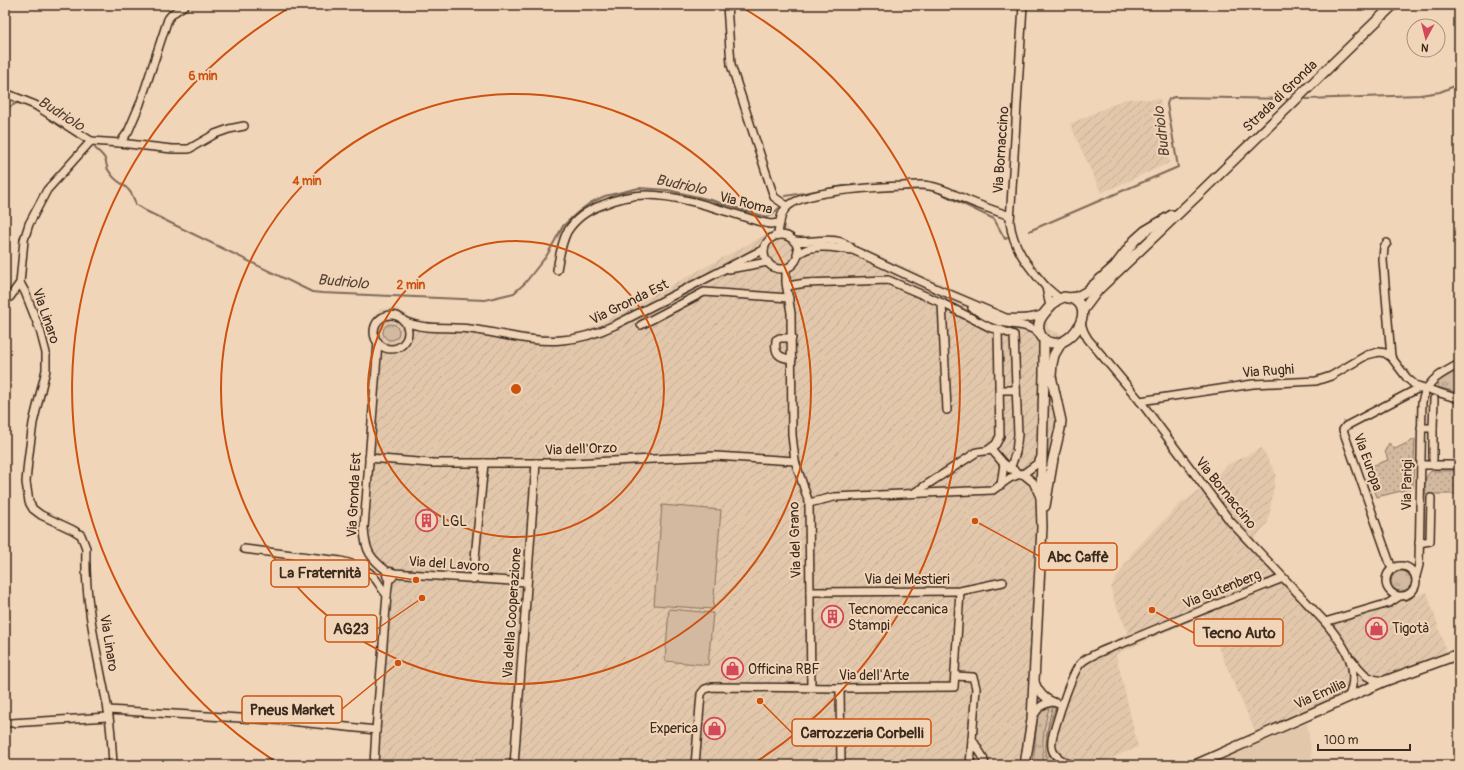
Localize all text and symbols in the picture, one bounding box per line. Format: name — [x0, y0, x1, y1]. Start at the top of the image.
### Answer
north arrow — [1406, 18, 1446, 58]
text: N — [1420, 40, 1429, 54]
street label: Strada di Gronda — [1239, 56, 1321, 136]
text: 6 min — [188, 69, 218, 84]
water label: Budriolo — [34, 92, 88, 136]
street label: Via Bornaccino — [989, 105, 1013, 194]
water label: Budriolo — [1149, 105, 1175, 159]
water label: Budriolo — [654, 170, 709, 200]
text: 4 min — [291, 174, 322, 189]
street label: Via Roma — [717, 188, 775, 218]
water label: Budriolo — [317, 270, 370, 294]
street label: Via Gronda Est — [587, 276, 671, 328]
text: 2 min — [397, 278, 426, 293]
street label: Via Linaro — [29, 286, 64, 346]
street label: Via Rughi — [1241, 361, 1295, 381]
centre of rings — [509, 382, 523, 396]
street label: Via Europa — [1350, 431, 1386, 493]
street label: Via dell'Orzo — [544, 439, 618, 459]
street label: Via Gronda Est — [343, 452, 365, 538]
street label: Via Bornaccino — [1192, 454, 1260, 533]
street label: Via Parigi — [1398, 459, 1416, 511]
street label: Via del Grano — [785, 501, 805, 579]
building icon: LGL — [413, 508, 439, 534]
place label: LGL — [442, 513, 467, 530]
callout: Abc Caffè — [1039, 543, 1117, 570]
street label: Via della Cooperazione — [499, 547, 525, 679]
text: Abc Caffè — [1047, 548, 1109, 567]
street label: Via del Lavoro — [408, 553, 491, 575]
callout: La Fraternità — [271, 560, 369, 587]
text: La Fraternità — [279, 564, 361, 583]
street label: Via Gutenberg — [1180, 566, 1264, 612]
street label: Via dei Mestieri — [864, 571, 950, 588]
place label: Tecnomeccanica Stampi — [848, 601, 948, 634]
building icon: Tecnomeccanica Stampi — [820, 604, 846, 630]
street label: Via Linaro — [96, 613, 122, 673]
callout: AG23 — [325, 615, 377, 642]
shop icon: Tigotà — [1363, 615, 1389, 641]
callout: Tecno Auto — [1194, 619, 1283, 646]
text: AG23 — [333, 620, 369, 639]
place label: Tigotà — [1392, 620, 1429, 637]
text: Tecno Auto — [1201, 624, 1276, 643]
shop icon: Officina RBF — [720, 656, 746, 682]
place label: Officina RBF — [748, 661, 820, 678]
street label: Via dell'Arte — [839, 667, 909, 684]
street label: Via Emilia — [1291, 675, 1349, 713]
callout: Pneus Market — [242, 696, 342, 723]
text: Pneus Market — [250, 701, 335, 720]
shop icon: Experica — [701, 715, 727, 741]
callout: Carrozzeria Corbelli — [792, 719, 931, 746]
place label: Experica — [650, 720, 698, 737]
text: Carrozzeria Corbelli — [800, 724, 924, 743]
scale bar — [1318, 726, 1410, 752]
text: 100 m — [1324, 733, 1359, 748]

